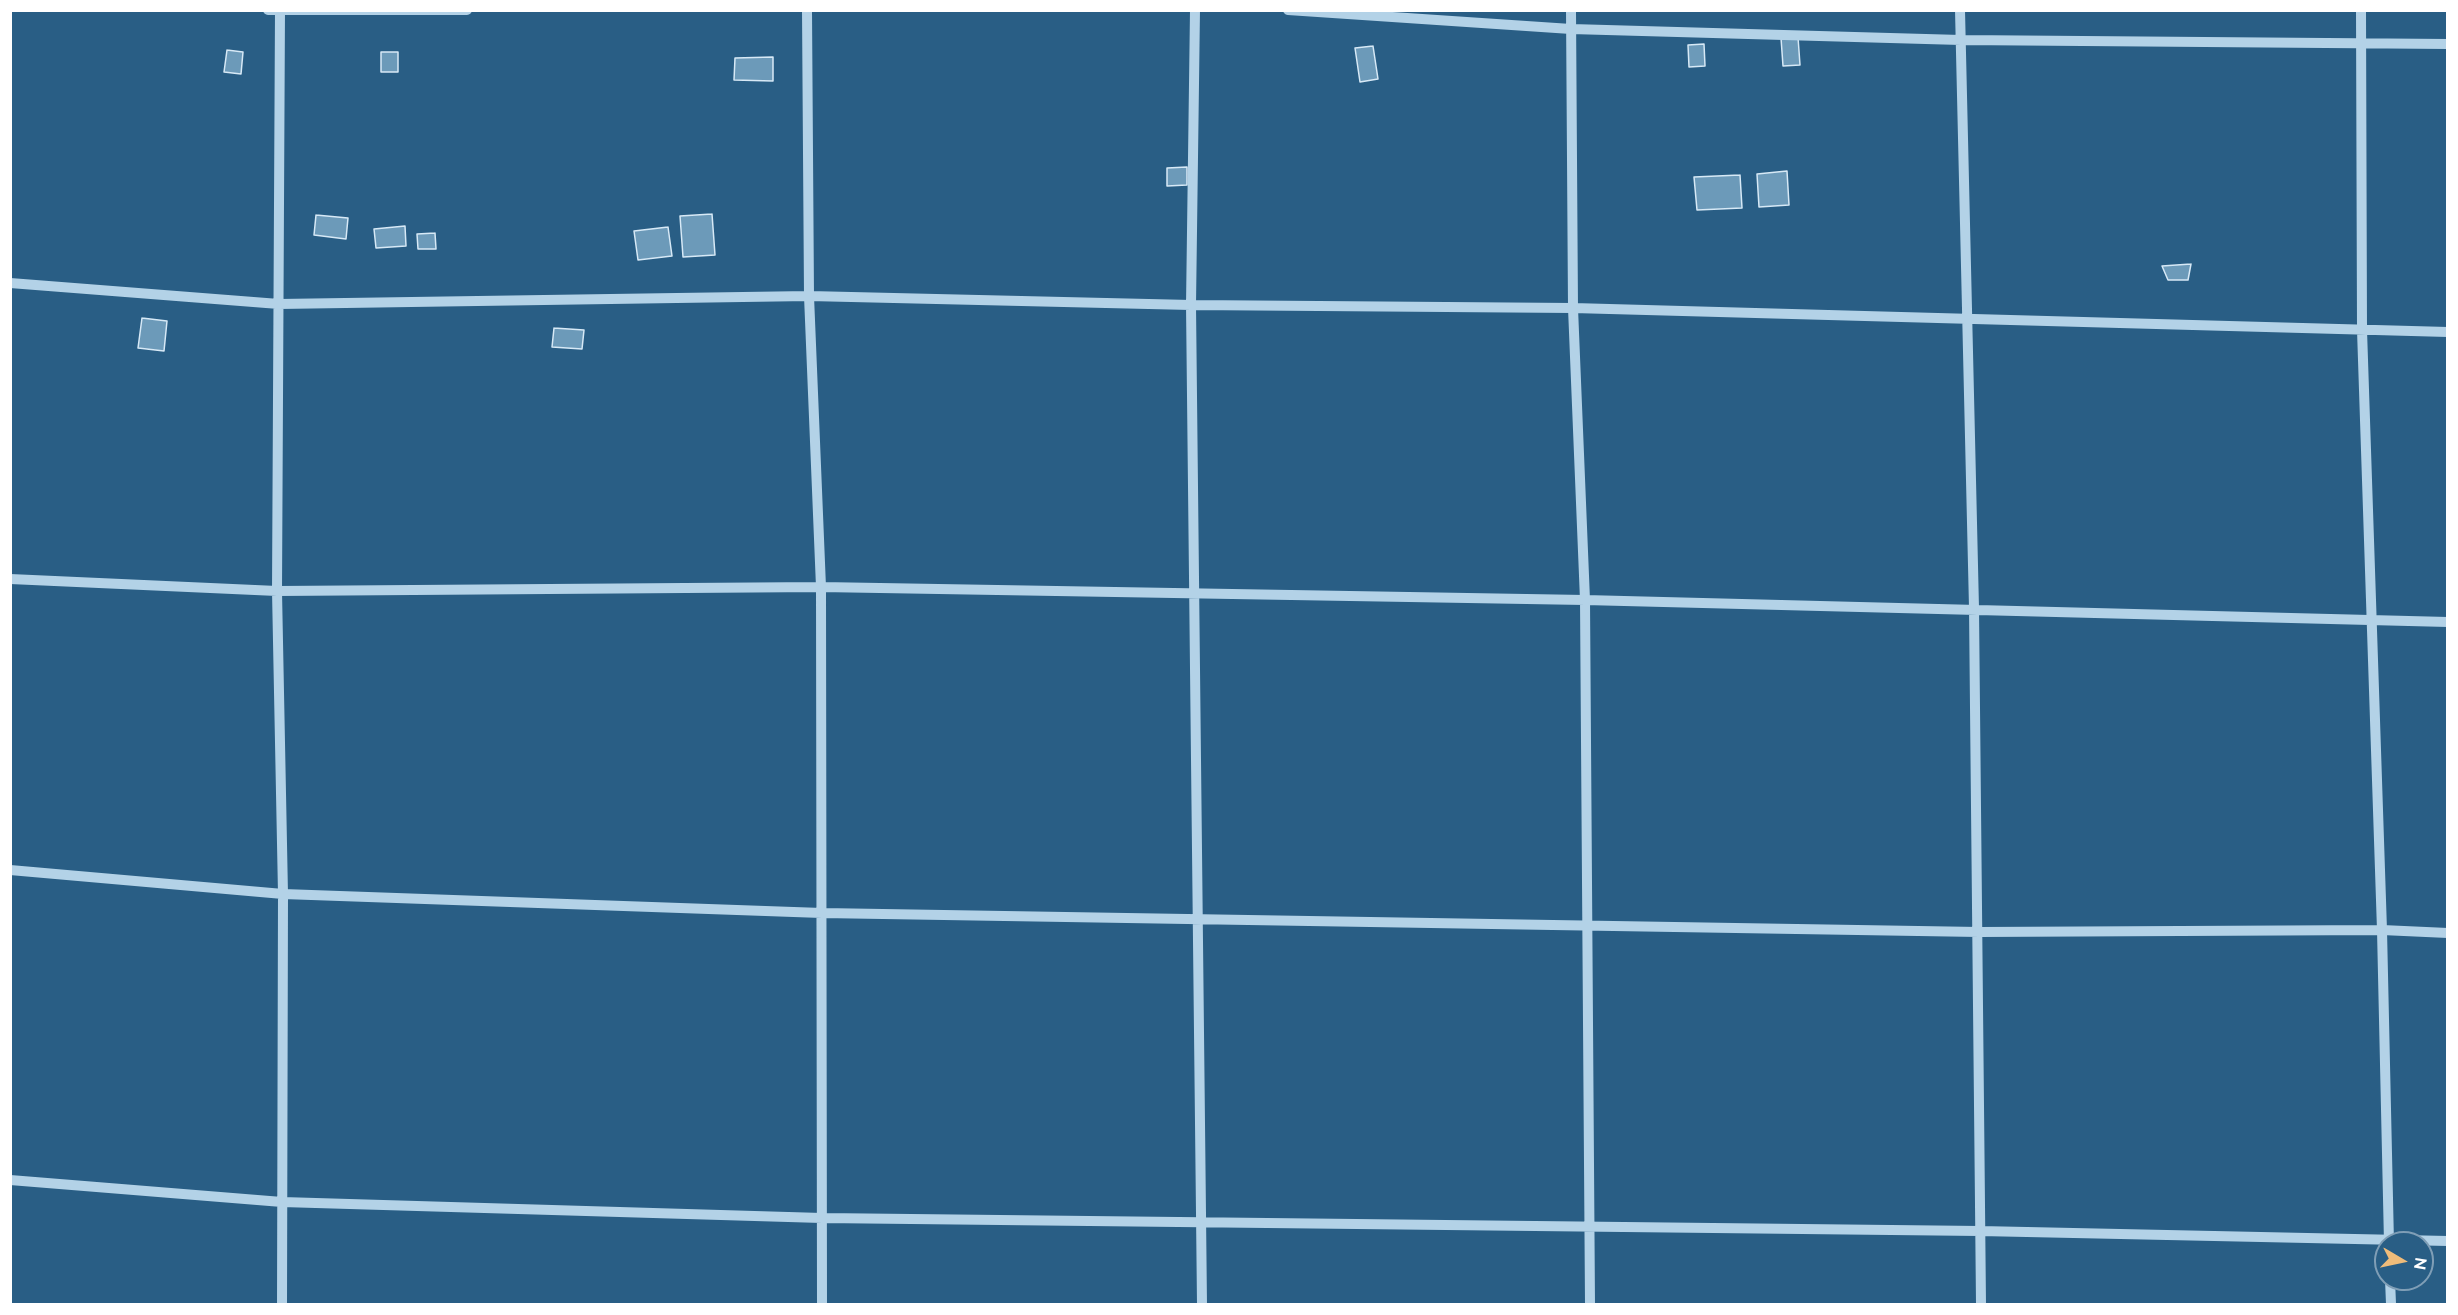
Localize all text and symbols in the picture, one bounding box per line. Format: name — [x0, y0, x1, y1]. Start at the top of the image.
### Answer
north arrow — [2374, 1231, 2434, 1291]
text: N — [2410, 1256, 2431, 1271]

